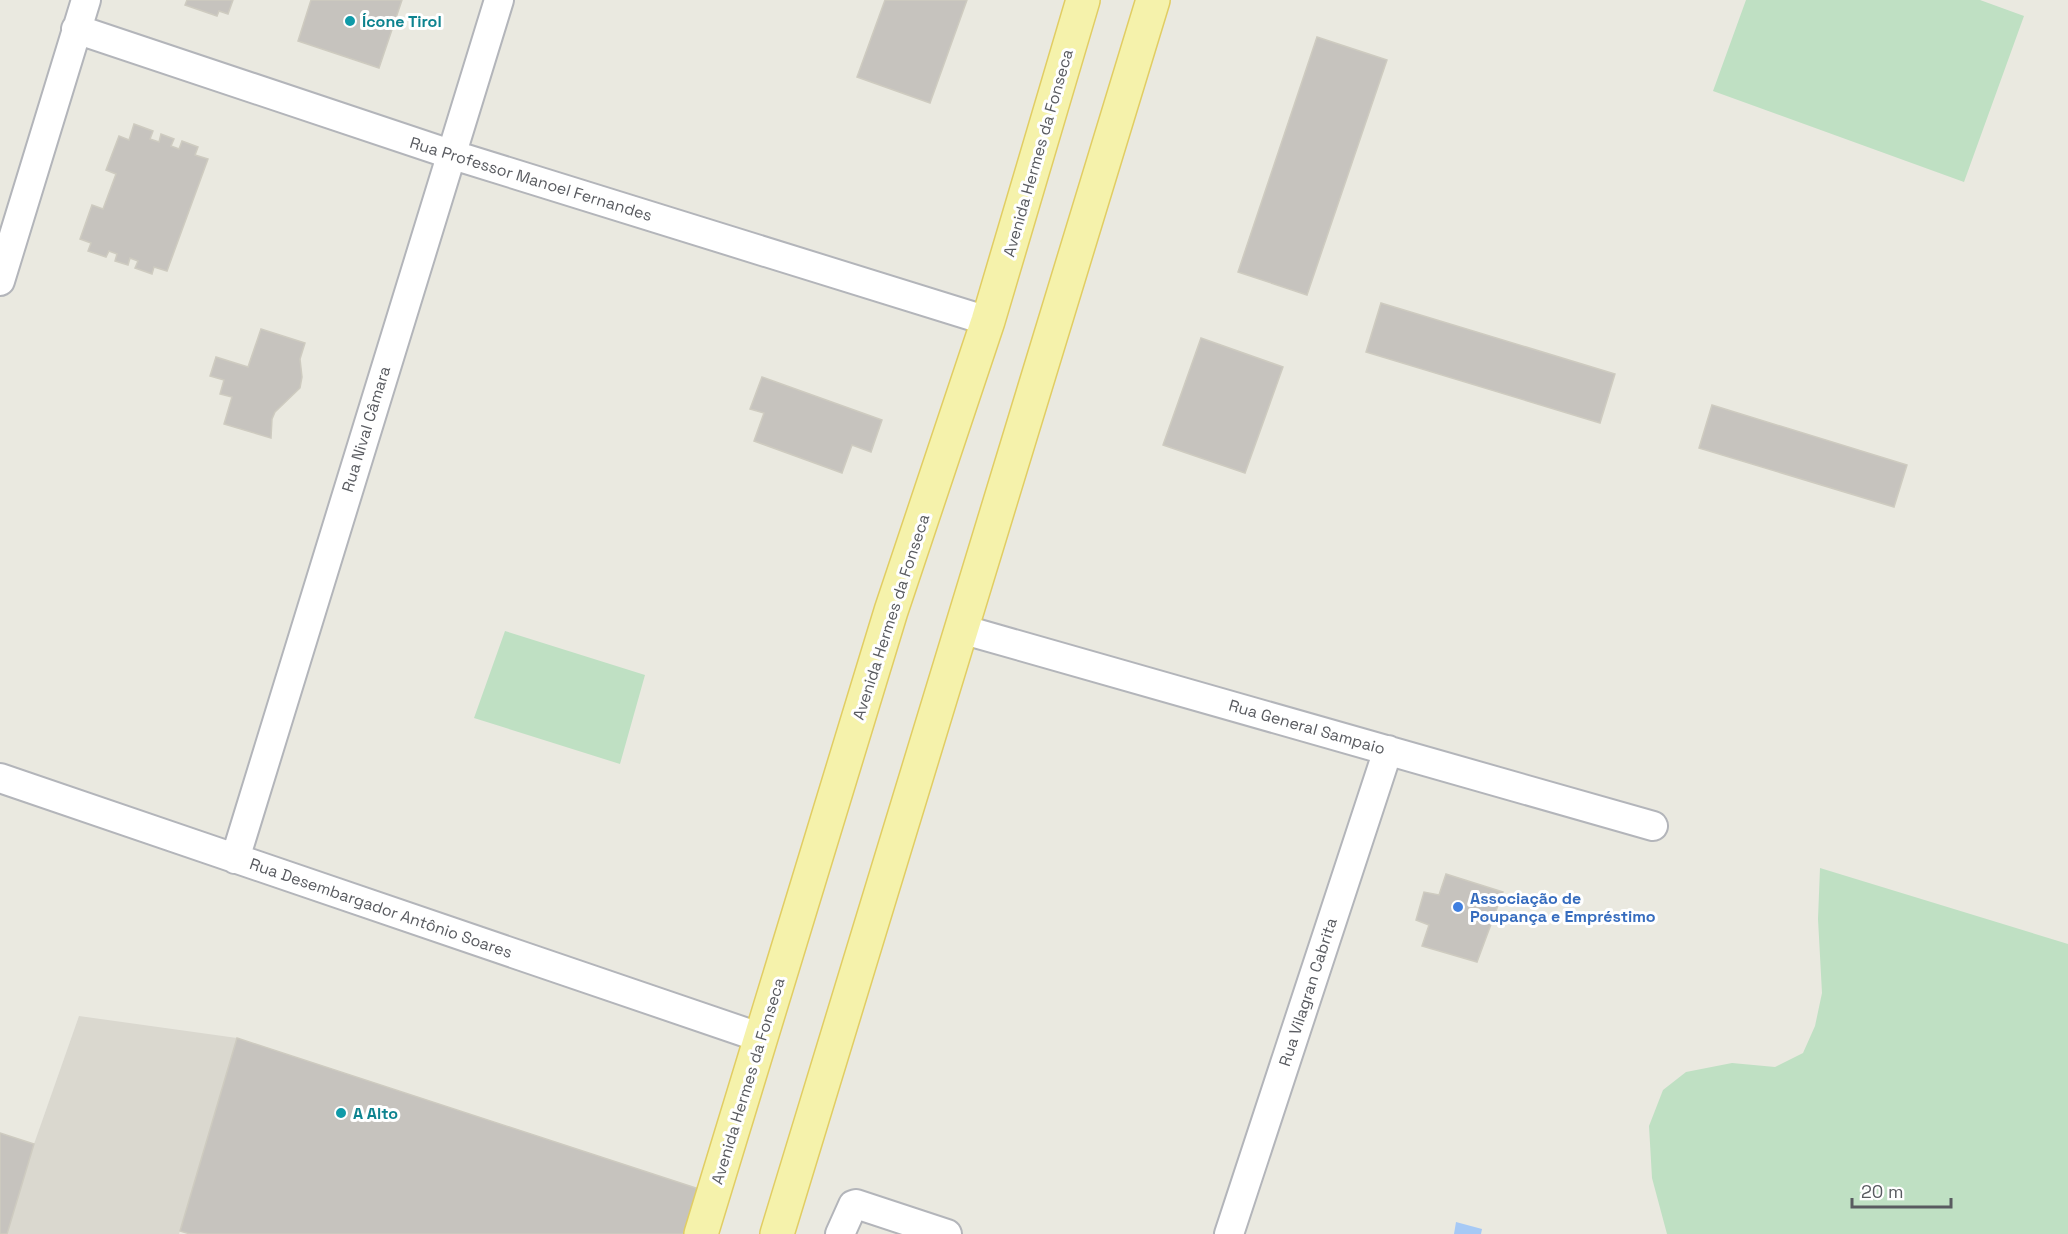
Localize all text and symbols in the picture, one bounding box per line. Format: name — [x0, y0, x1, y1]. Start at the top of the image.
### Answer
place label: Ícone Tirol — [362, 11, 442, 32]
marker: Ícone Tirol — [343, 14, 357, 28]
street label: Avenida Hermes da Fonseca — [998, 47, 1078, 259]
street label: Rua Professor Manoel Fernandes — [407, 132, 655, 226]
street label: Rua Nival Câmara — [337, 363, 395, 495]
street label: Avenida Hermes da Fonseca — [848, 511, 934, 723]
street label: Rua General Sampaio — [1226, 695, 1388, 759]
street label: Rua Desembargador Antônio Soares — [247, 853, 515, 963]
place label: Associação de Poupança e Empréstimo — [1470, 888, 1656, 927]
marker: Associação de Poupança e Empréstimo — [1451, 900, 1465, 914]
street label: Rua Vilagran Cabrita — [1274, 915, 1342, 1069]
street label: Avenida Hermes da Fonseca — [706, 975, 790, 1187]
place label: A Alto — [353, 1103, 398, 1124]
marker: A Alto — [334, 1106, 348, 1120]
scale bar — [1852, 1171, 1951, 1209]
text: 20 m — [1861, 1180, 1904, 1203]

